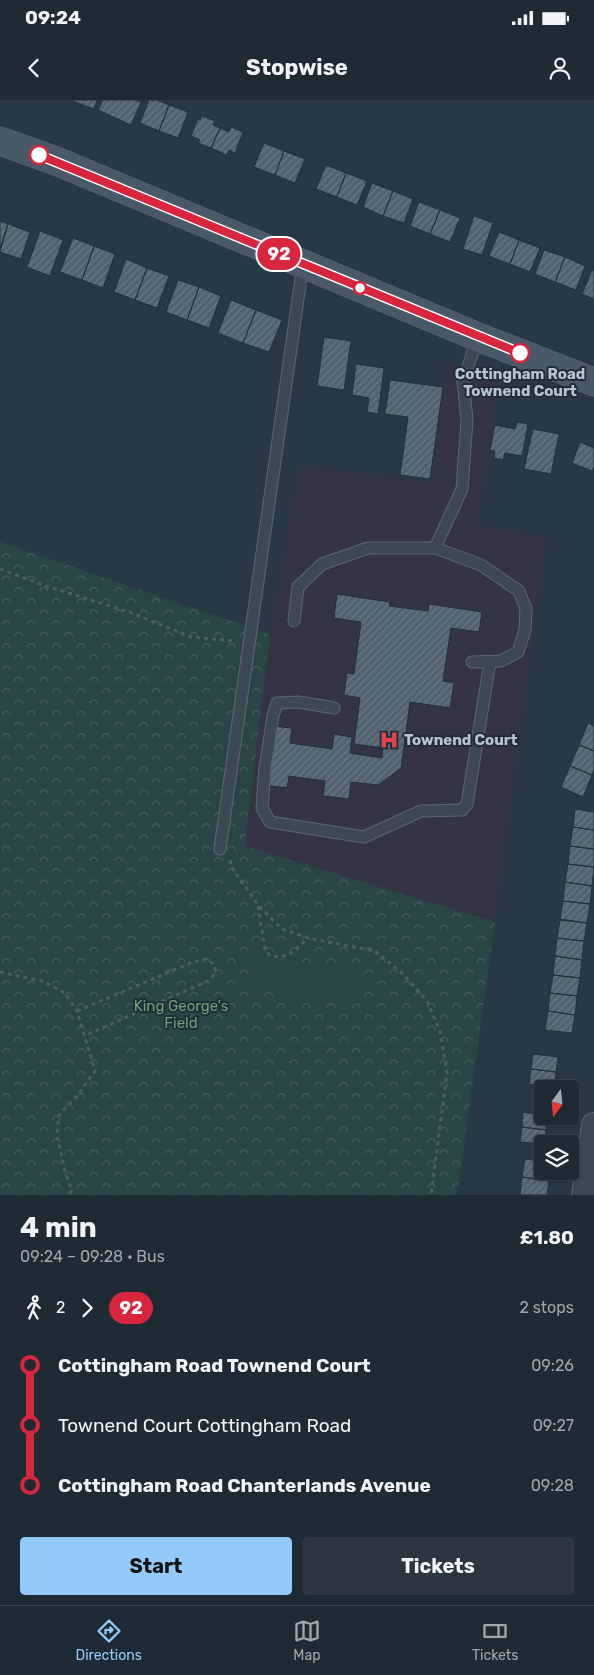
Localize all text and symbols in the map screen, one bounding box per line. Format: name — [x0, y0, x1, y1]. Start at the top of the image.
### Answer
text: 09:24 — [25, 6, 81, 29]
icon: back — [20, 54, 48, 82]
text: Stopwise — [246, 54, 348, 81]
icon: person — [546, 54, 574, 82]
unlabelled marker — [29, 145, 49, 165]
line badge: 92 — [256, 238, 302, 270]
text: 92 — [267, 243, 291, 265]
unlabelled marker — [353, 281, 367, 295]
marker: Cottingham Road Townend Court — [510, 343, 530, 363]
place label: Cottingham Road Townend Court — [455, 365, 585, 400]
hospital icon: Townend Court — [378, 729, 400, 751]
place label: Townend Court — [404, 731, 518, 749]
park label: King George's Field — [134, 997, 229, 1032]
north arrow — [534, 1080, 579, 1125]
map controls — [534, 1080, 579, 1180]
button: layers — [534, 1135, 579, 1180]
text: 4 min — [20, 1211, 97, 1244]
text: £1.80 — [520, 1226, 574, 1249]
text: 09:24 – 09:28 · Bus — [20, 1247, 165, 1266]
icon: walk — [20, 1294, 48, 1322]
icon: forward — [73, 1294, 101, 1322]
text: 92 — [119, 1297, 143, 1319]
text: 2 — [56, 1298, 65, 1317]
text: 2 stops — [519, 1298, 574, 1317]
text: Cottingham Road Townend Court — [58, 1354, 371, 1377]
text: 09:26 — [531, 1356, 574, 1375]
text: Townend Court Cottingham Road — [58, 1414, 351, 1437]
text: 09:27 — [533, 1416, 574, 1435]
text: Cottingham Road Chanterlands Avenue — [58, 1474, 431, 1497]
text: 09:28 — [531, 1476, 574, 1495]
button: Start — [20, 1537, 292, 1595]
button: Tickets — [302, 1537, 574, 1595]
tab: Directions — [76, 1617, 142, 1664]
tab: Map — [293, 1617, 321, 1664]
tab: Tickets — [472, 1617, 518, 1664]

